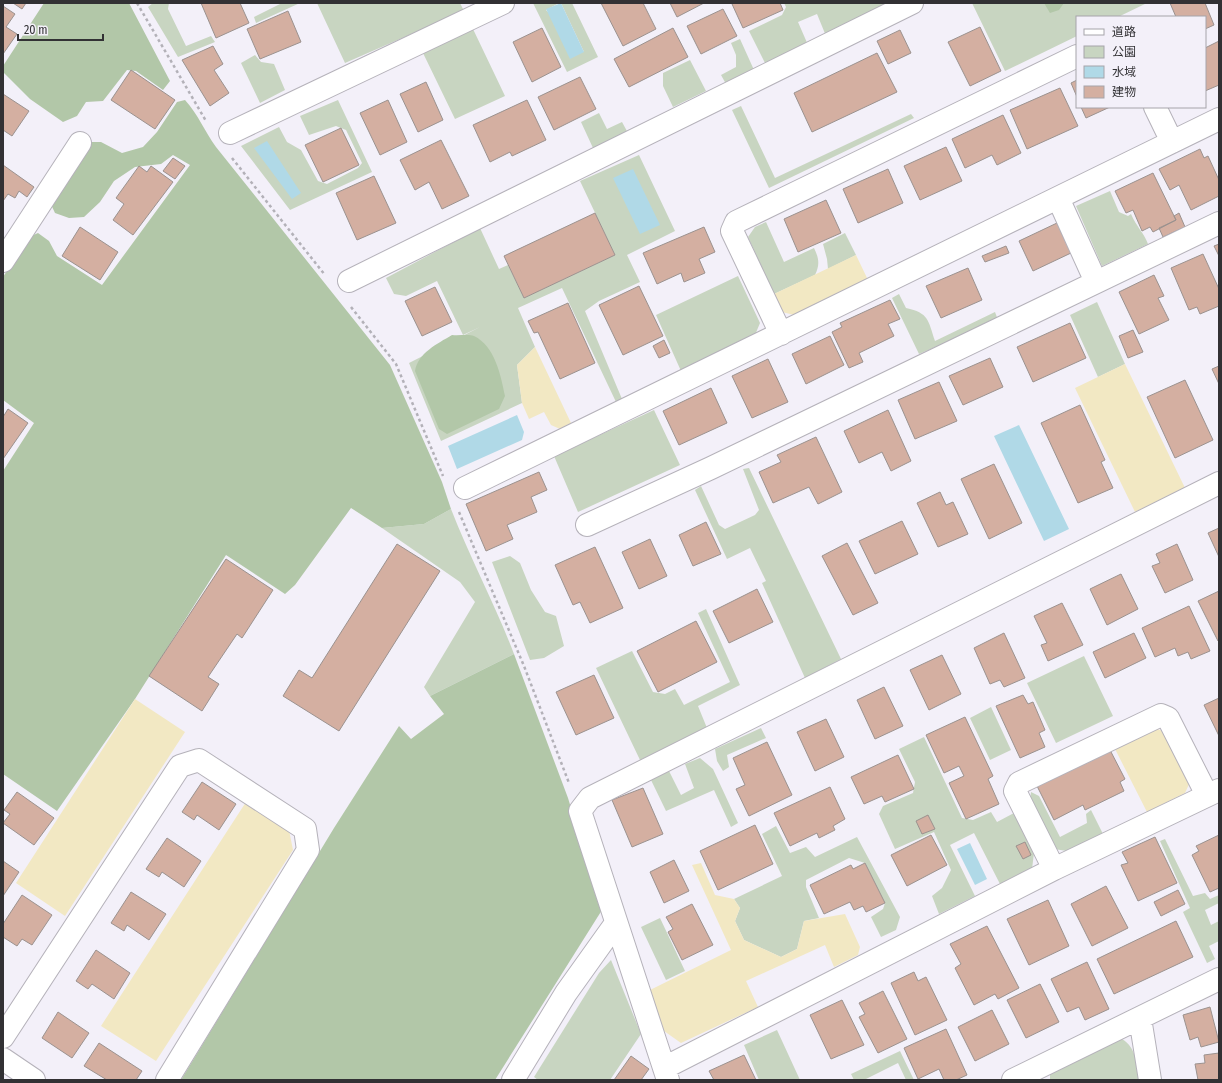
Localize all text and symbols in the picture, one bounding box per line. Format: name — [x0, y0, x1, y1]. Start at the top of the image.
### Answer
scale bar — [18, 16, 103, 42]
legend — [1076, 16, 1206, 108]
text: 20 m — [24, 23, 48, 37]
text: 道路 — [1112, 25, 1136, 39]
text: 公園 — [1112, 45, 1136, 59]
text: 水域 — [1112, 65, 1136, 79]
text: 建物 — [1112, 85, 1136, 99]

